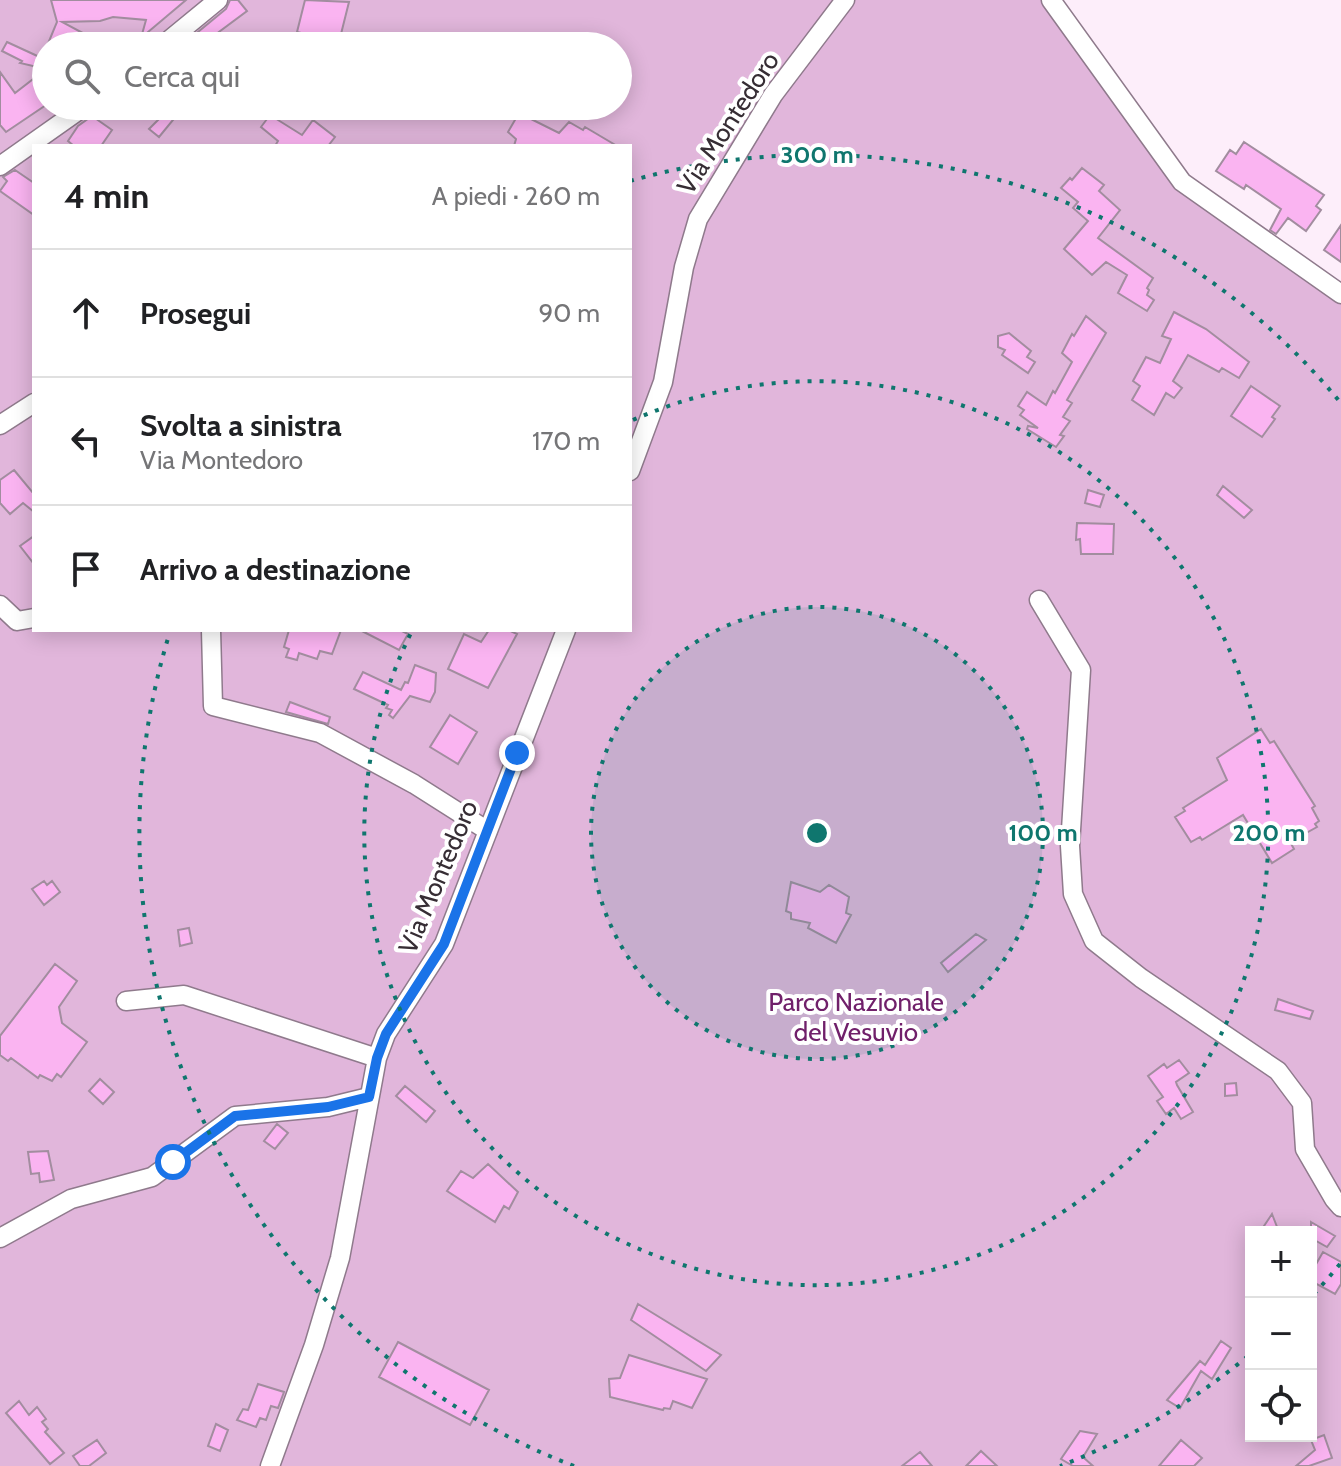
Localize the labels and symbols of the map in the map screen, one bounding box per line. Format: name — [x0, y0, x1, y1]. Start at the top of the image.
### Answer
street label: Via Montedoro — [670, 46, 786, 200]
text: 300 m — [780, 140, 854, 169]
route end — [499, 735, 535, 771]
street label: Via Montedoro — [391, 796, 485, 958]
text: 100 m — [1008, 818, 1078, 847]
text: 200 m — [1233, 818, 1305, 847]
centre of rings — [803, 819, 831, 847]
park label: Parco Nazionale del Vesuvio — [768, 986, 944, 1048]
route start — [155, 1144, 191, 1180]

